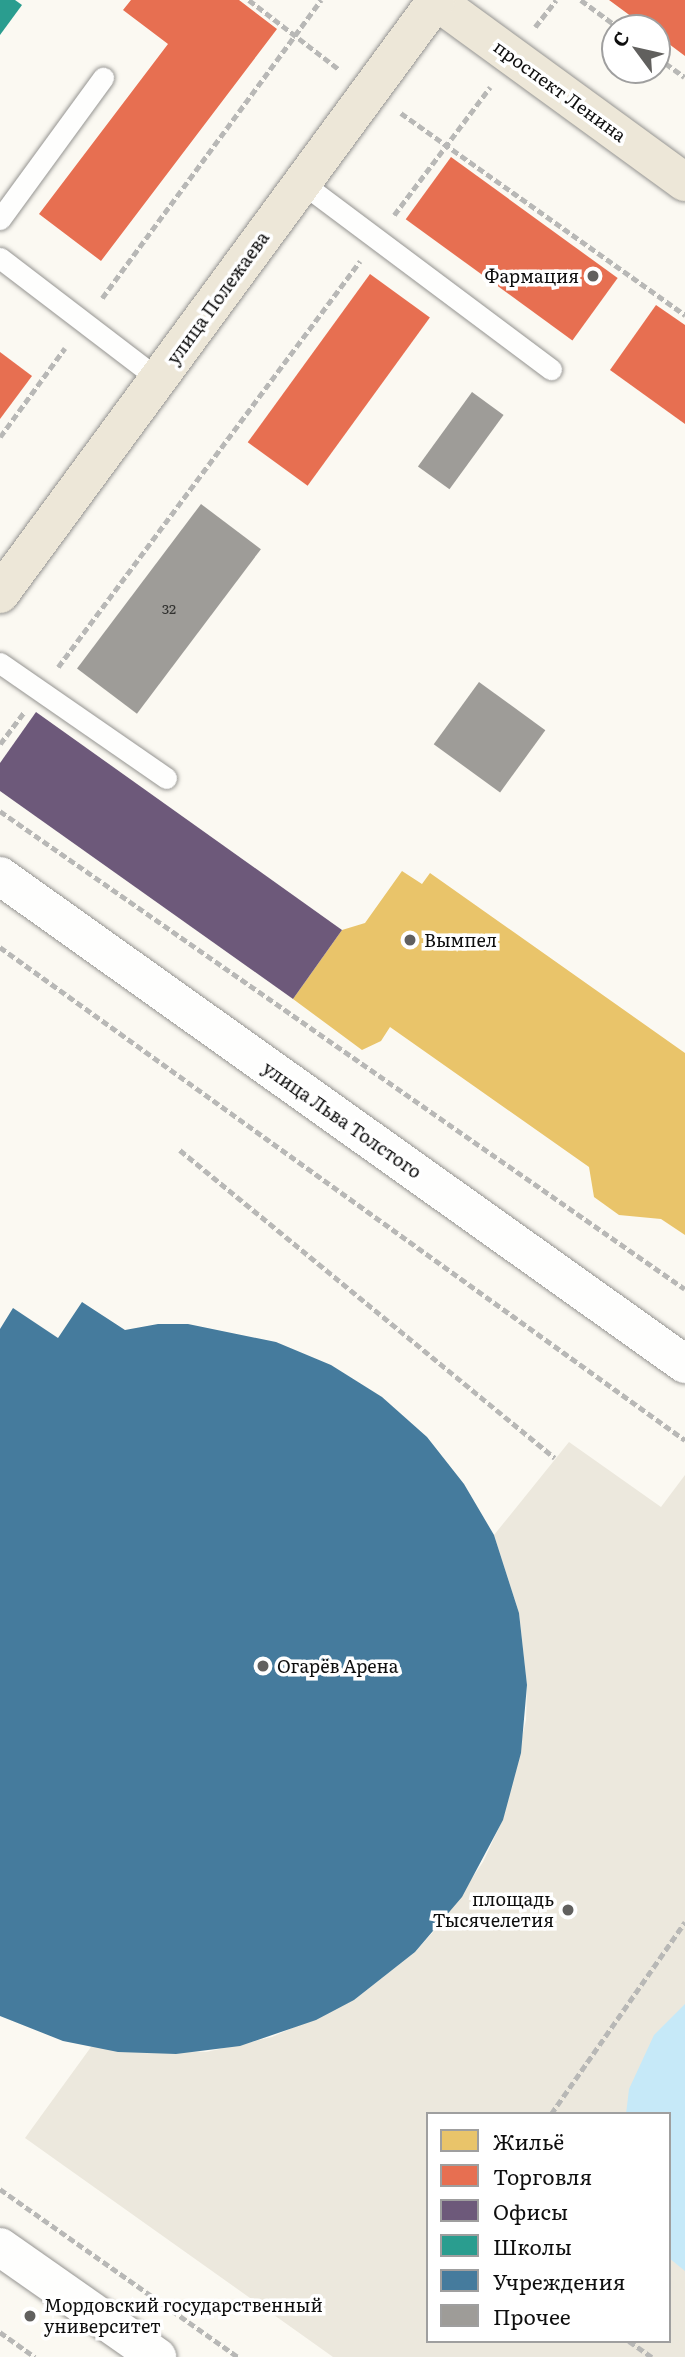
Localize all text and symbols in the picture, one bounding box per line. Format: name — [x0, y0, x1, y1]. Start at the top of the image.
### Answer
north arrow — [601, 14, 671, 84]
text: С — [605, 25, 635, 52]
street label: проспект Ленина — [490, 36, 630, 146]
street label: улица Полежаева — [162, 227, 274, 369]
place label: Фармация — [485, 265, 579, 287]
marker: Фармация — [585, 268, 601, 284]
house number: 32 — [162, 600, 176, 616]
place label: Вымпел — [424, 929, 497, 951]
marker: Вымпел — [402, 932, 418, 948]
street label: улица Льва Толстого — [258, 1057, 426, 1183]
place label: Огарёв Арена — [277, 1655, 399, 1677]
marker: Огарёв Арена — [255, 1658, 271, 1674]
place label: площадь Тысячелетия — [432, 1889, 554, 1932]
marker: площадь Тысячелетия — [560, 1902, 576, 1918]
legend — [426, 2112, 671, 2343]
text: Жильё — [493, 2125, 564, 2156]
text: Торговля — [493, 2160, 592, 2191]
text: Офисы — [493, 2195, 568, 2226]
text: Школы — [493, 2230, 572, 2261]
text: Учреждения — [493, 2265, 625, 2296]
place label: Мордовский государственный университет — [44, 2295, 323, 2338]
text: Прочее — [493, 2300, 571, 2331]
marker: Мордовский государственный университет — [22, 2308, 38, 2324]

